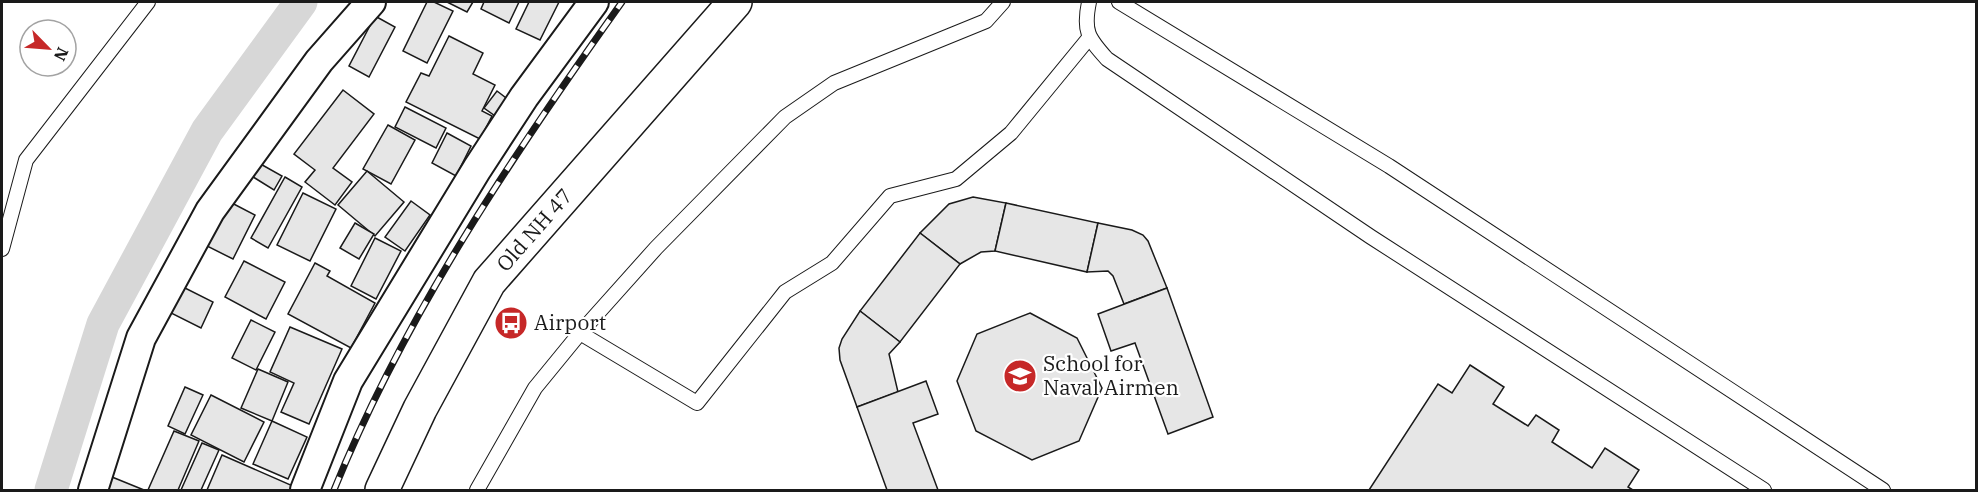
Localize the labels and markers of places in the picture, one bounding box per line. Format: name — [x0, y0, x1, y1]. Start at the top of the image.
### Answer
bus stop icon: Airport — [493, 305, 529, 341]
place label: Airport — [534, 308, 606, 336]
place label: School for Naval Airmen — [1043, 349, 1179, 401]
school or university icon: School for Naval Airmen — [1002, 358, 1038, 394]

